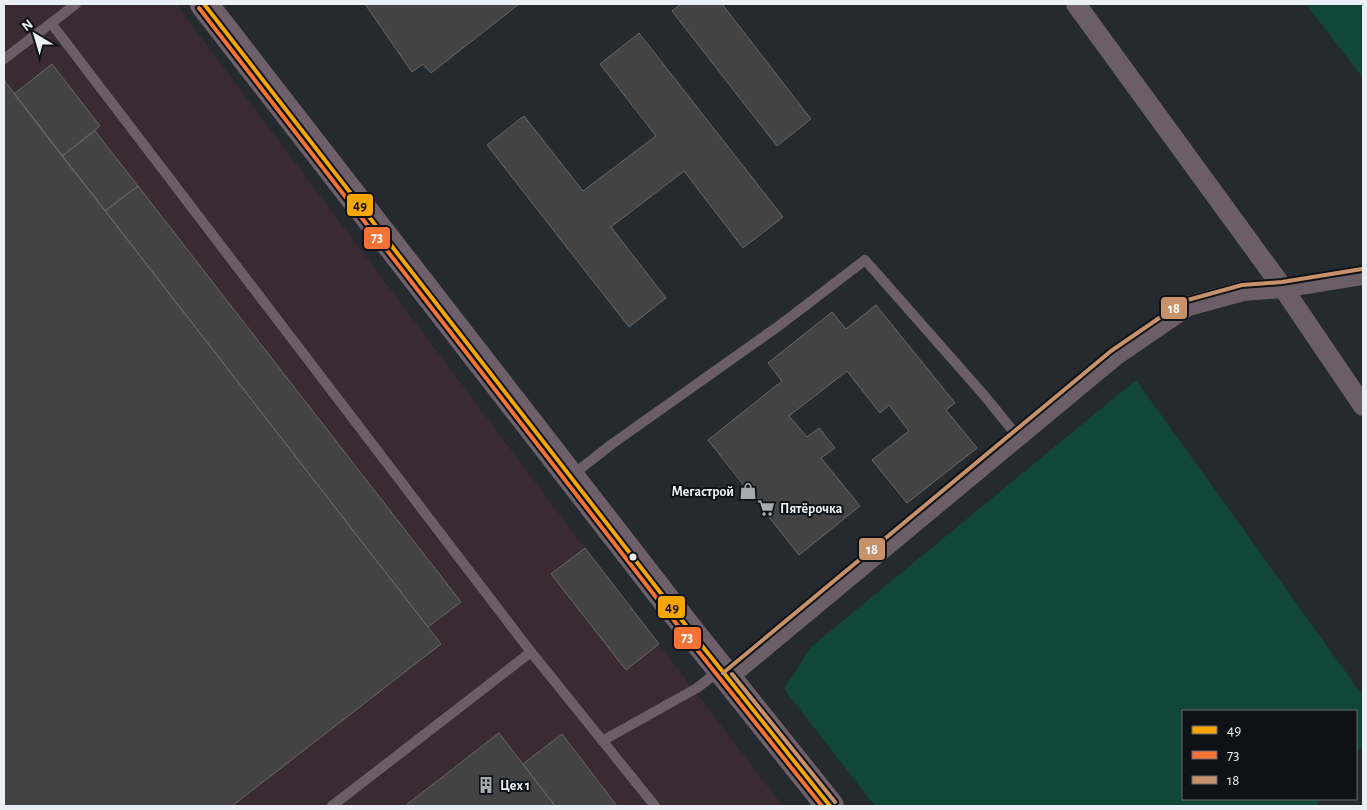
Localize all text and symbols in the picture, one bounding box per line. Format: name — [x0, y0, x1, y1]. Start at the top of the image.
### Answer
north arrow — [10, 10, 60, 60]
text: N — [19, 17, 36, 34]
line badge: 49 — [346, 193, 374, 217]
text: 49 — [353, 199, 367, 213]
line badge: 73 — [363, 226, 391, 250]
text: 73 — [371, 231, 383, 245]
line badge: 18 — [1160, 296, 1188, 320]
text: 18 — [1168, 302, 1180, 316]
shop icon: Мегастрой — [738, 481, 758, 501]
place label: Мегастрой — [672, 485, 734, 499]
supermarket icon: Пятёрочка — [756, 498, 776, 518]
place label: Пятёрочка — [780, 502, 843, 516]
line badge: 18 — [858, 537, 886, 561]
text: 18 — [866, 543, 878, 557]
unlabelled marker — [628, 552, 638, 562]
line badge: 49 — [657, 595, 686, 619]
text: 49 — [665, 601, 679, 615]
line badge: 73 — [673, 626, 702, 650]
text: 73 — [681, 631, 693, 645]
legend — [1182, 710, 1357, 800]
text: 49 — [1227, 723, 1241, 738]
text: 73 — [1227, 748, 1239, 763]
text: 18 — [1227, 773, 1239, 788]
building icon: Цех 1 — [476, 775, 496, 795]
place label: Цех 1 — [500, 779, 530, 793]

